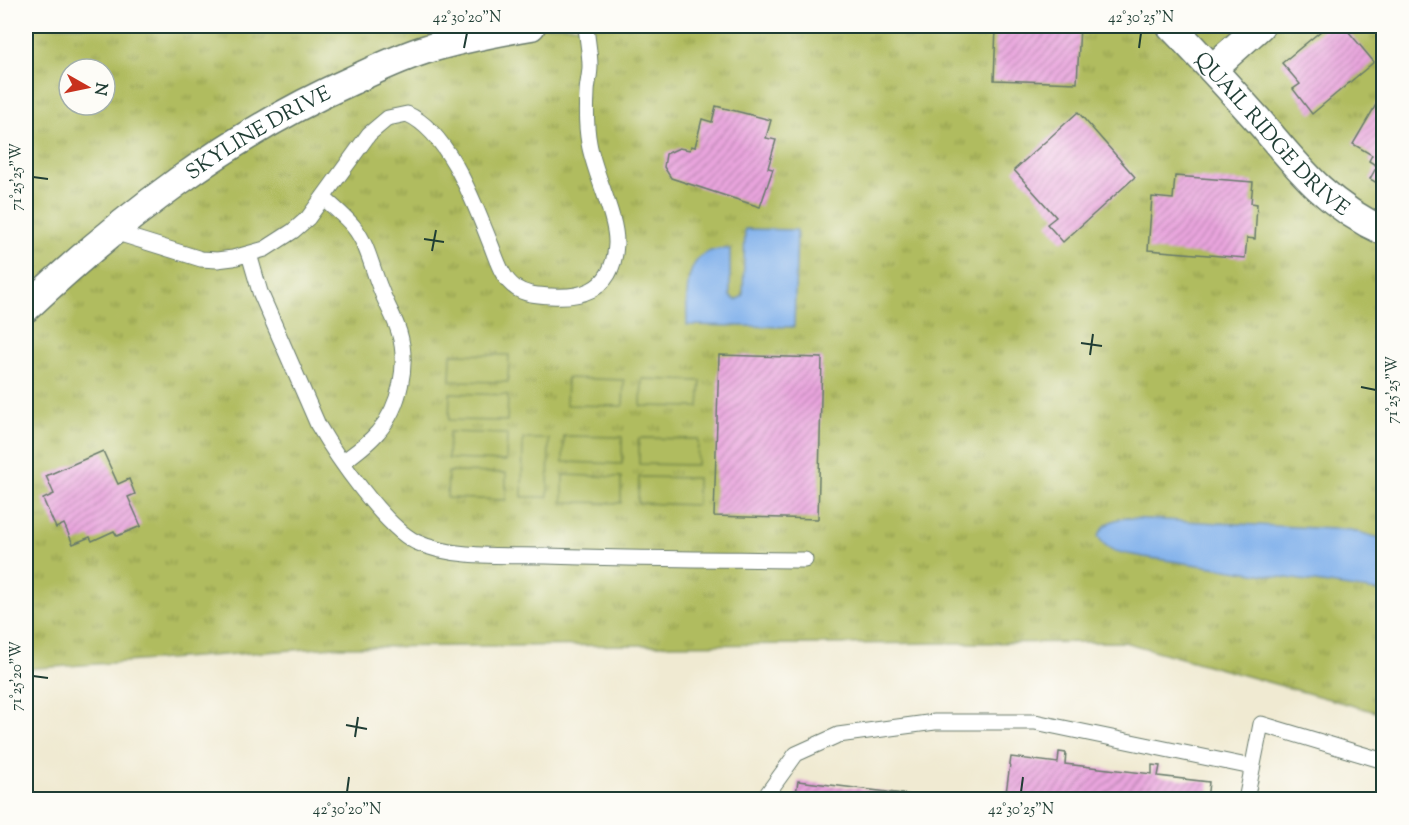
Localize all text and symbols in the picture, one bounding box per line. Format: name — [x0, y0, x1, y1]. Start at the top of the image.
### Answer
text: 42°30'20"N — [433, 8, 501, 29]
text: 42°30'25"N — [1108, 8, 1174, 29]
street label: QUAIL RIDGE DRIVE — [1186, 46, 1355, 225]
north arrow — [57, 57, 117, 117]
street label: SKYLINE DRIVE — [180, 79, 337, 188]
text: N — [87, 81, 112, 97]
text: 71°25'25"W — [7, 143, 28, 211]
text: 71°25'25"W — [1383, 356, 1404, 424]
text: 71°25'20"W — [7, 641, 28, 711]
text: 42°30'20"N — [313, 800, 381, 821]
text: 42°30'25"N — [988, 800, 1054, 821]

